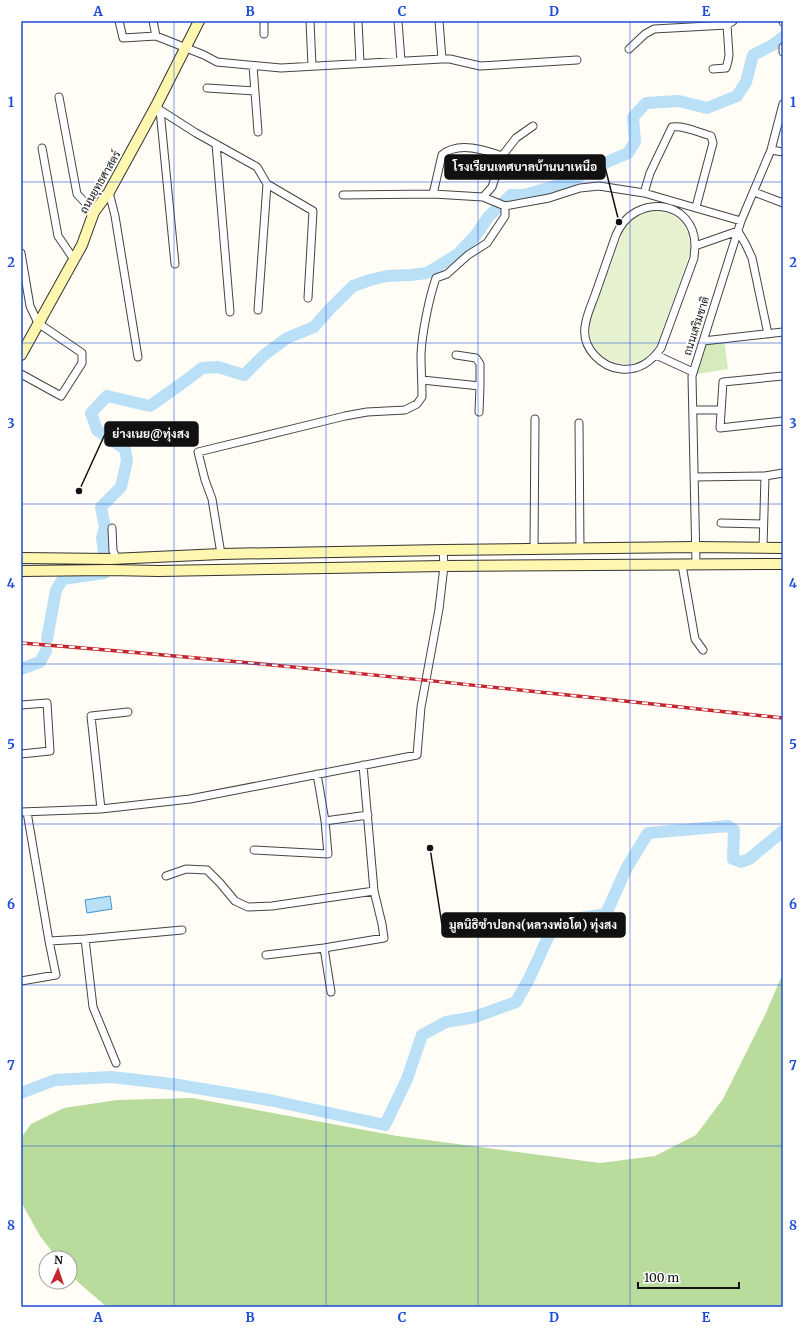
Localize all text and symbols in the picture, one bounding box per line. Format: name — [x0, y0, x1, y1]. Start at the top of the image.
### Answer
text: A — [92, 3, 103, 20]
text: B — [245, 3, 255, 20]
text: C — [398, 3, 407, 20]
text: D — [549, 3, 559, 20]
text: E — [702, 3, 711, 20]
text: 1 — [8, 94, 14, 111]
text: 1 — [790, 94, 796, 111]
street label: ถนนยุทธศาสตร์ — [76, 148, 125, 217]
callout: โรงเรียนเทศบาลบ้านนาเหนือ — [445, 155, 605, 179]
text: โรงเรียนเทศบาลบ้านนาเหนือ — [452, 159, 597, 174]
text: 2 — [7, 254, 15, 271]
text: 2 — [789, 254, 797, 271]
street label: ถนนเสริมชาติ — [680, 295, 712, 357]
text: 3 — [7, 415, 15, 432]
text: 3 — [789, 415, 797, 432]
callout: ย่างเนย@ทุ่งสง — [105, 422, 198, 446]
text: ย่างเนย@ทุ่งสง — [112, 426, 190, 442]
text: 4 — [7, 575, 16, 592]
text: 4 — [789, 575, 798, 592]
text: 5 — [7, 736, 15, 753]
text: 5 — [789, 736, 797, 753]
text: 6 — [7, 896, 15, 913]
text: 6 — [789, 896, 797, 913]
callout: มูลนิธิซำปอกง(หลวงพ่อโต) ทุ่งสง — [442, 913, 625, 937]
text: มูลนิธิซำปอกง(หลวงพ่อโต) ทุ่งสง — [449, 917, 617, 933]
text: 7 — [7, 1057, 15, 1074]
text: 7 — [789, 1057, 797, 1074]
text: 8 — [7, 1217, 15, 1234]
text: 8 — [789, 1217, 797, 1234]
north arrow — [38, 1250, 78, 1290]
text: N — [54, 1253, 64, 1267]
scale bar — [638, 1264, 739, 1290]
text: 100 m — [644, 1270, 679, 1285]
text: A — [92, 1309, 103, 1326]
text: B — [245, 1309, 255, 1326]
text: C — [398, 1309, 407, 1326]
text: D — [549, 1309, 559, 1326]
text: E — [702, 1309, 711, 1326]

